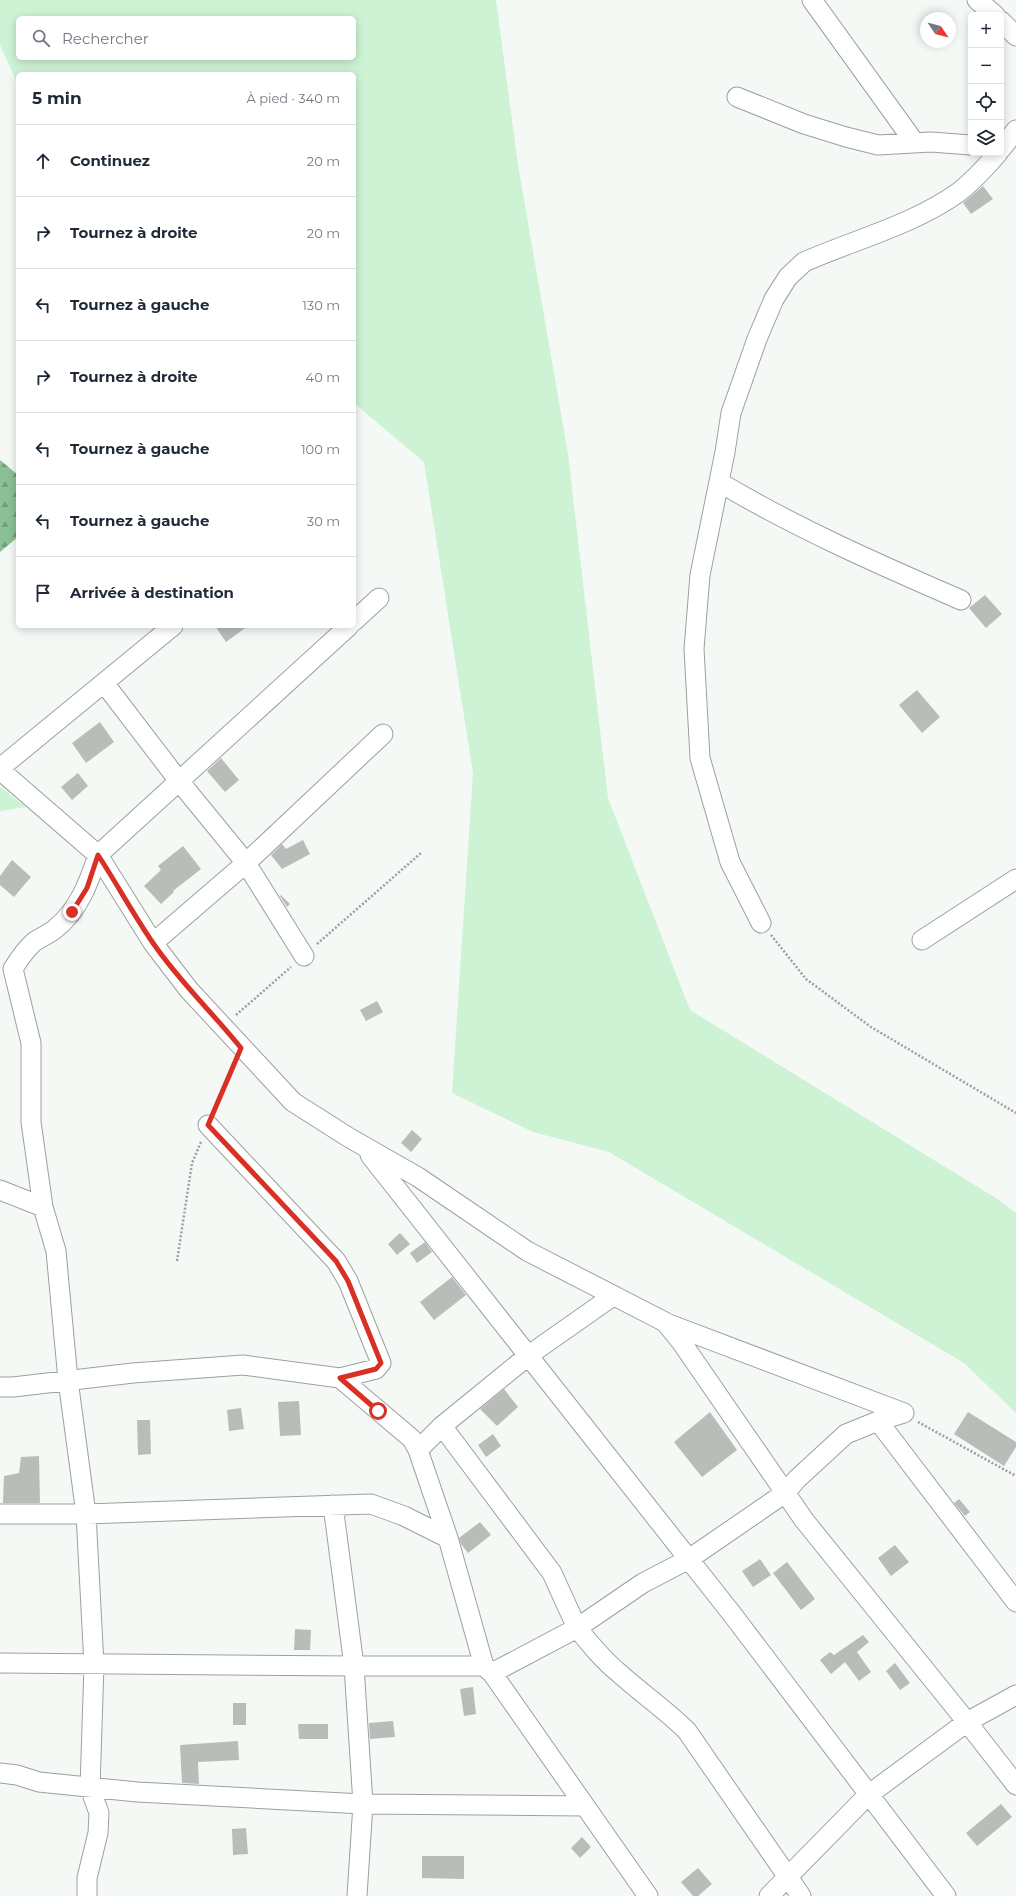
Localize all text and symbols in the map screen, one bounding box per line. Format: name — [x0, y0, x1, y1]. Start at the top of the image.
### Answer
north arrow — [920, 12, 956, 48]
map controls — [968, 12, 1004, 156]
button: + — [968, 12, 1004, 48]
search box — [16, 16, 356, 60]
icon: search — [30, 27, 52, 49]
text: Rechercher — [62, 29, 149, 48]
button: − — [968, 48, 1004, 84]
button: locate — [968, 84, 1004, 120]
text: 5 min — [32, 88, 82, 108]
text: À pied · 340 m — [246, 90, 340, 106]
button: layers — [968, 120, 1004, 156]
icon: ahead — [32, 150, 54, 172]
text: Continuez — [70, 151, 150, 170]
text: 20 m — [307, 153, 340, 169]
icon: right — [32, 222, 54, 244]
text: Tournez à droite — [70, 223, 198, 242]
text: 20 m — [307, 225, 340, 241]
icon: left — [32, 294, 54, 316]
text: Tournez à gauche — [70, 295, 209, 314]
text: 130 m — [302, 297, 340, 313]
icon: right — [32, 366, 54, 388]
text: Tournez à droite — [70, 367, 198, 386]
text: 40 m — [306, 369, 340, 385]
icon: left — [32, 438, 54, 460]
text: Tournez à gauche — [70, 439, 209, 458]
text: 100 m — [301, 441, 340, 457]
icon: left — [32, 510, 54, 532]
text: Tournez à gauche — [70, 511, 209, 530]
text: 30 m — [307, 513, 340, 529]
icon: arrive — [32, 582, 54, 604]
text: Arrivée à destination — [70, 583, 234, 602]
route end — [63, 903, 81, 921]
route start — [369, 1402, 387, 1420]

